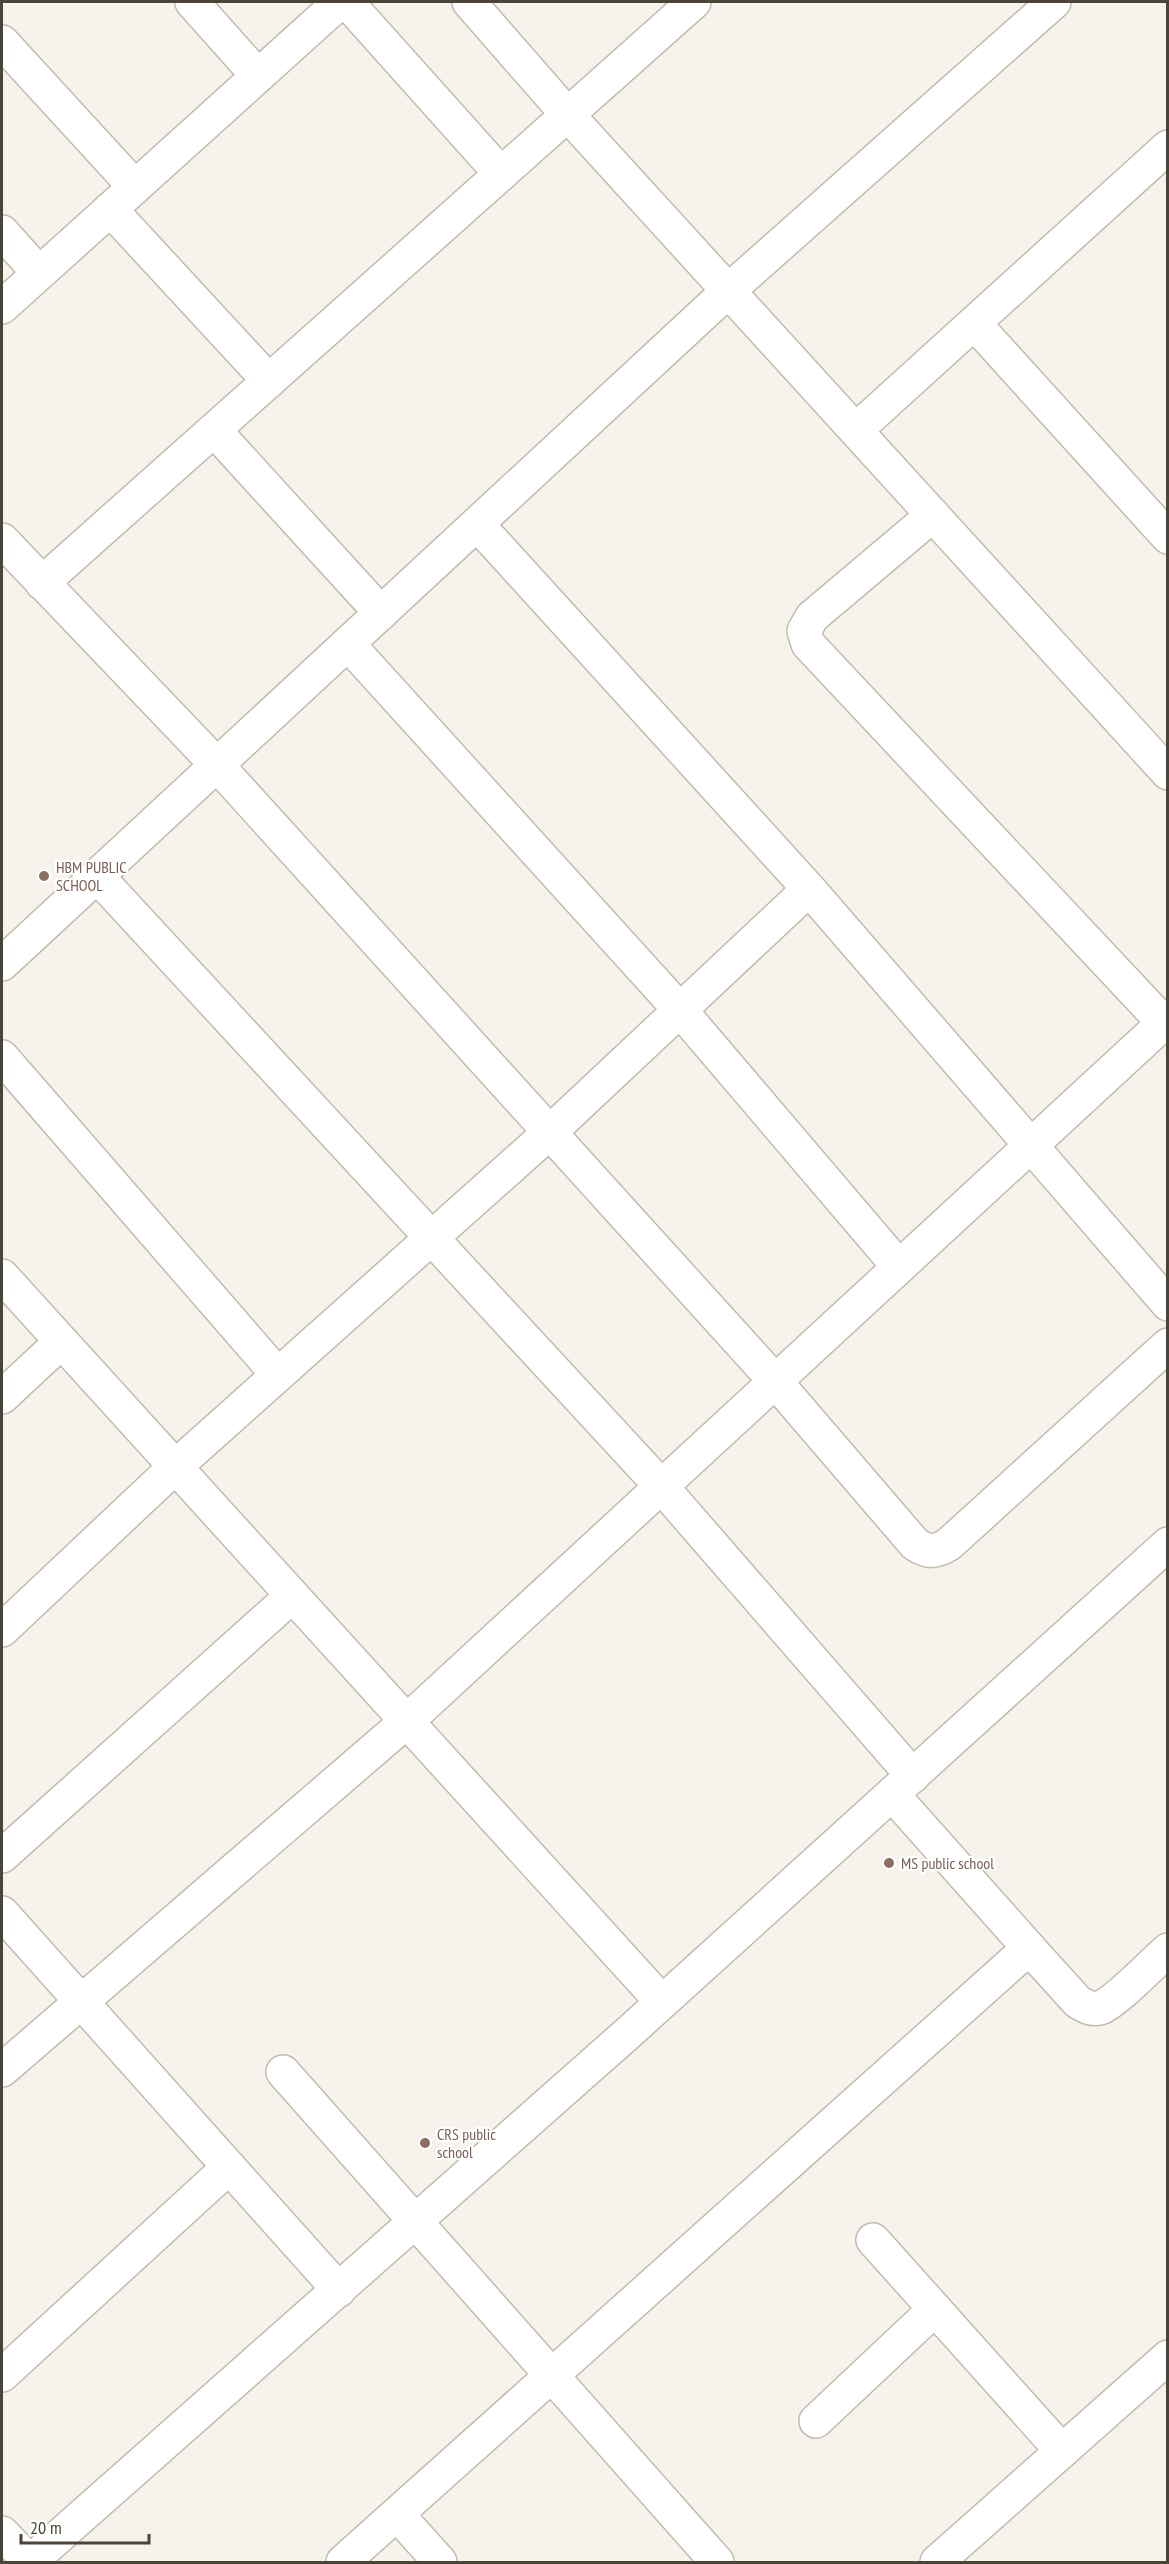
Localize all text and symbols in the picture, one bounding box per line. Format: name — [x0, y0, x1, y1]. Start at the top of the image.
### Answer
place label: HBM PUBLIC SCHOOL — [56, 857, 126, 895]
marker: HBM PUBLIC SCHOOL — [37, 869, 51, 883]
place label: MS public school — [901, 1853, 994, 1873]
marker: MS public school — [882, 1856, 896, 1870]
place label: CRS public school — [437, 2124, 496, 2162]
marker: CRS public school — [418, 2136, 432, 2150]
scale bar — [21, 2507, 148, 2545]
text: 20 m — [30, 2516, 62, 2539]

